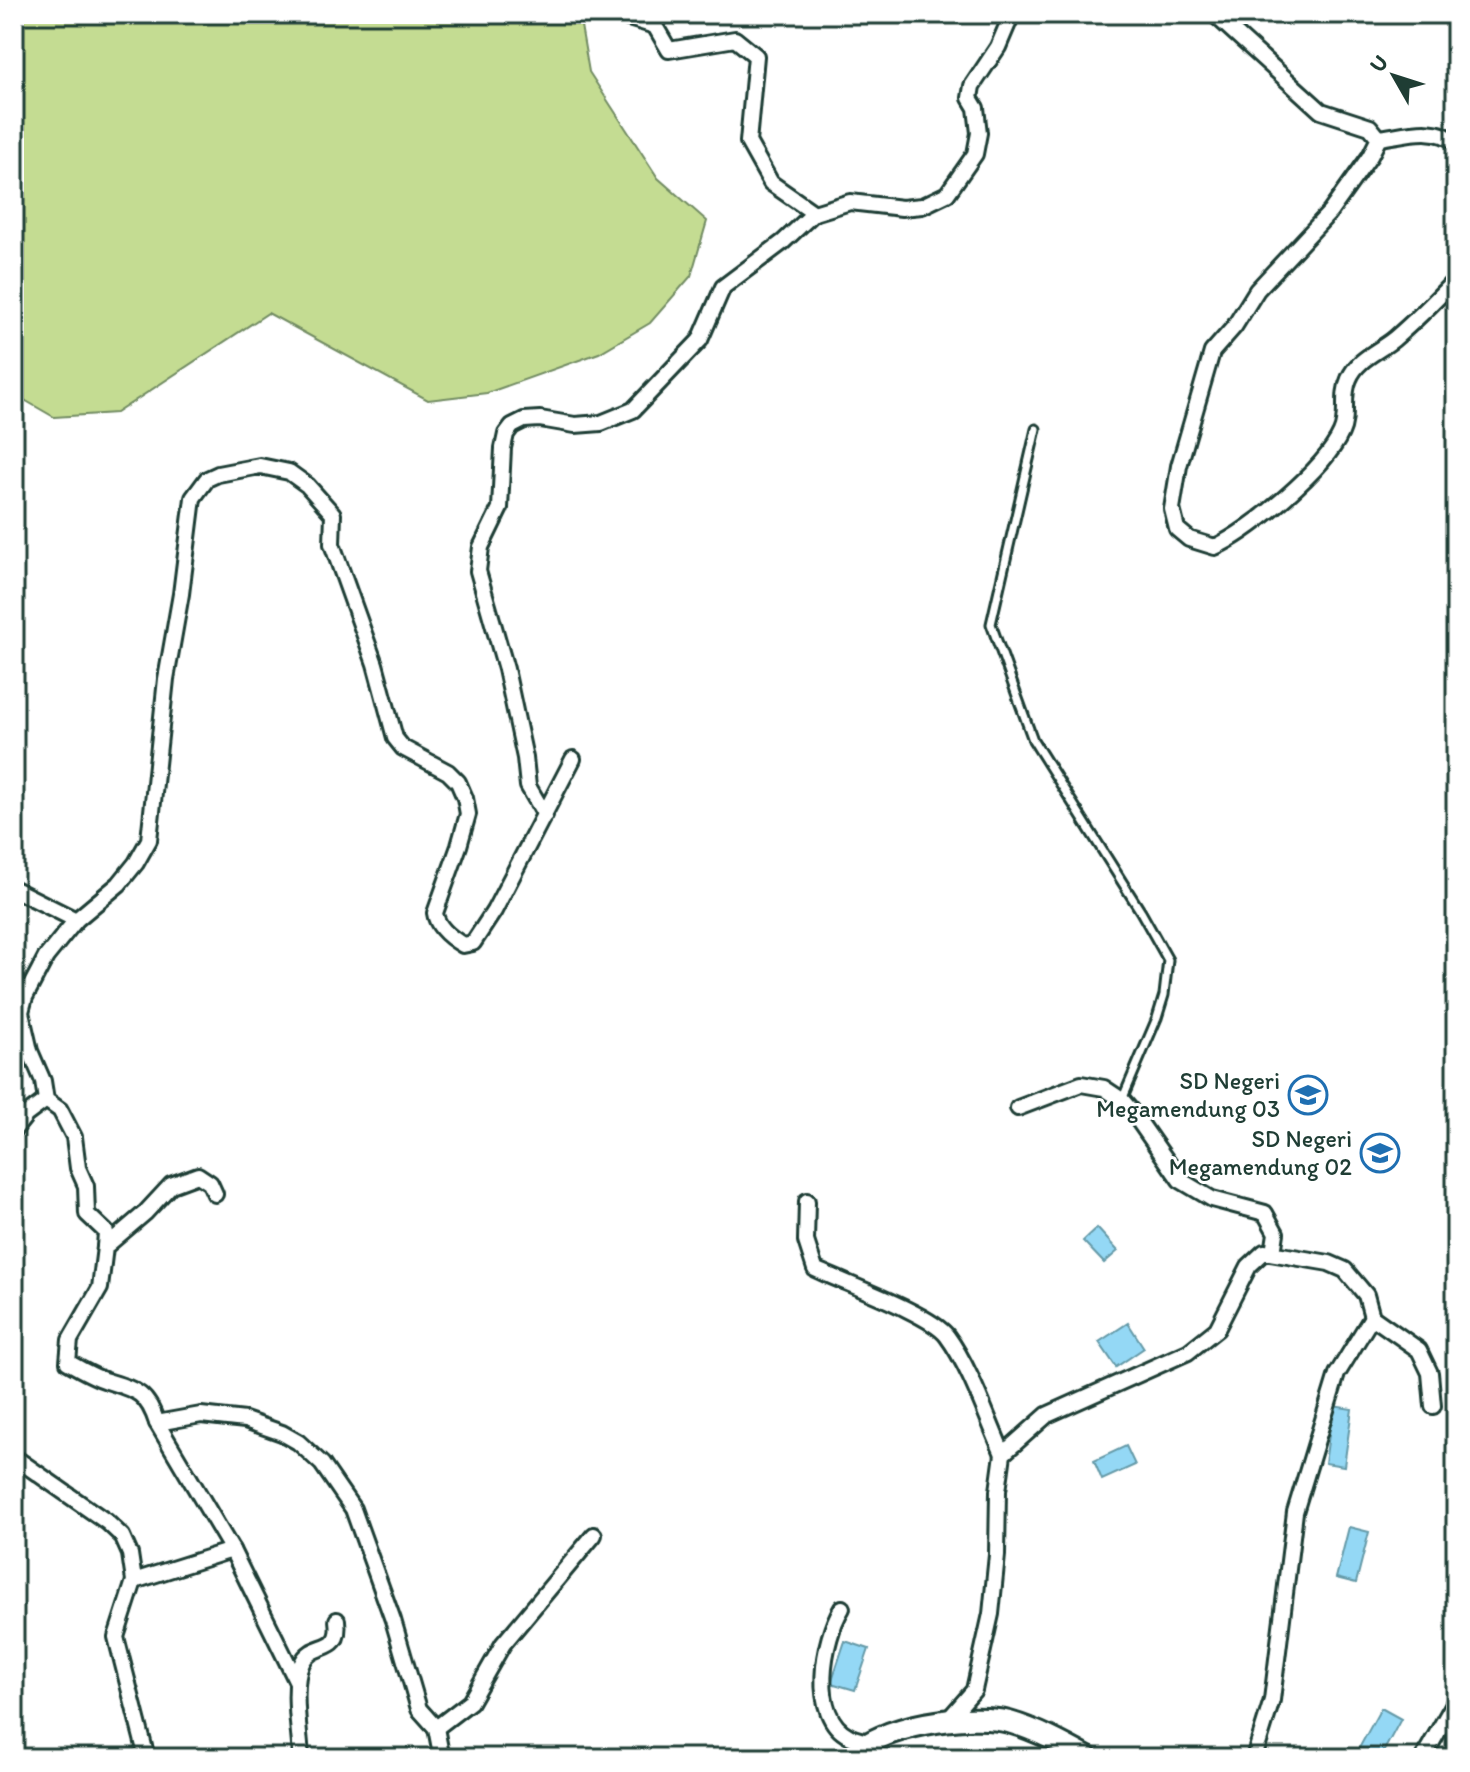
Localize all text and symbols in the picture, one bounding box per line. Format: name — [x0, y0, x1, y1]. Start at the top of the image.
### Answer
north arrow — [1354, 36, 1434, 116]
text: U — [1364, 50, 1394, 78]
place label: SD Negeri Megamendung 03 — [1096, 1066, 1280, 1123]
school or university icon: SD Negeri Megamendung 03 — [1287, 1074, 1329, 1116]
place label: SD Negeri Megamendung 02 — [1169, 1124, 1352, 1181]
school or university icon: SD Negeri Megamendung 02 — [1359, 1132, 1401, 1174]

